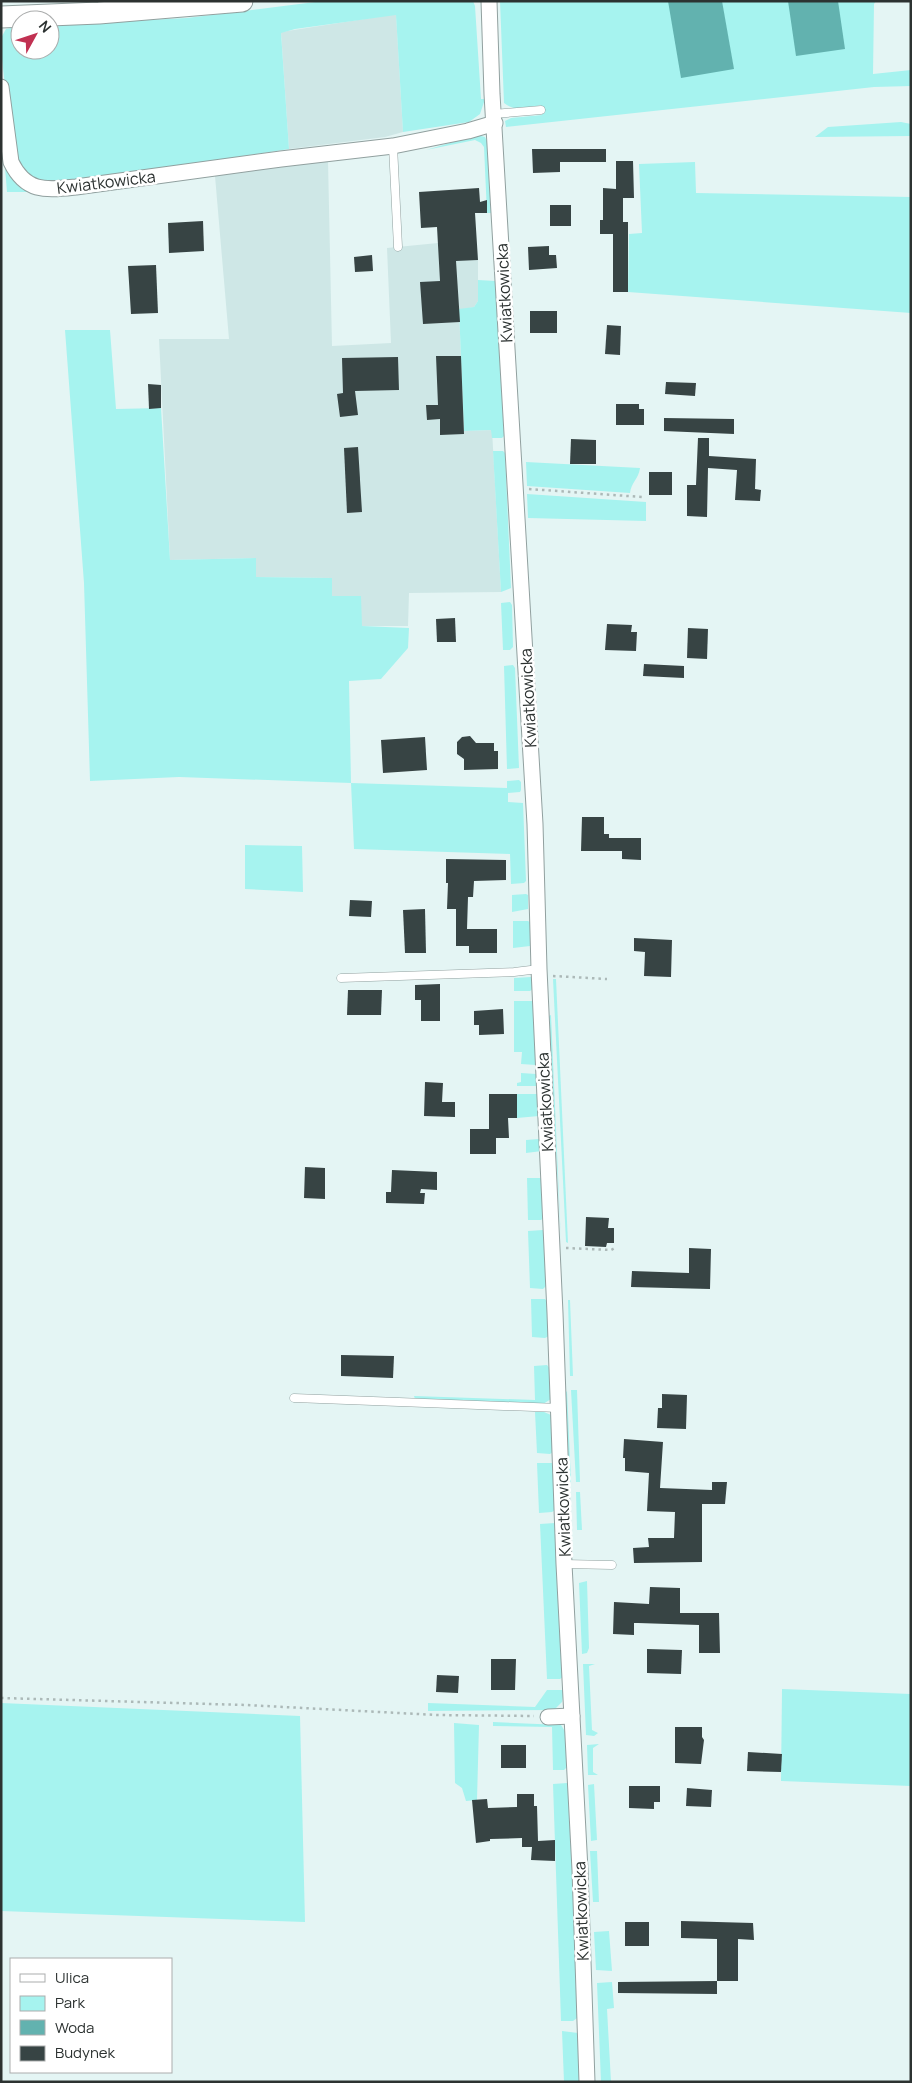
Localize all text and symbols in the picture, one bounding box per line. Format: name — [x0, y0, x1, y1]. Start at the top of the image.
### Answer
north arrow — [10, 10, 60, 60]
text: N — [35, 16, 56, 36]
street label: Kwiatkowicka — [55, 165, 157, 199]
street label: Kwiatkowicka — [490, 243, 518, 343]
street label: Kwiatkowicka — [514, 648, 542, 748]
street label: Kwiatkowicka — [531, 1052, 559, 1152]
street label: Kwiatkowicka — [550, 1457, 576, 1557]
street label: Kwiatkowicka — [568, 1861, 594, 1961]
legend — [10, 1958, 172, 2073]
text: Ulica — [55, 1967, 89, 1988]
text: Park — [55, 1992, 85, 2013]
text: Woda — [55, 2017, 94, 2038]
text: Budynek — [55, 2042, 116, 2063]

